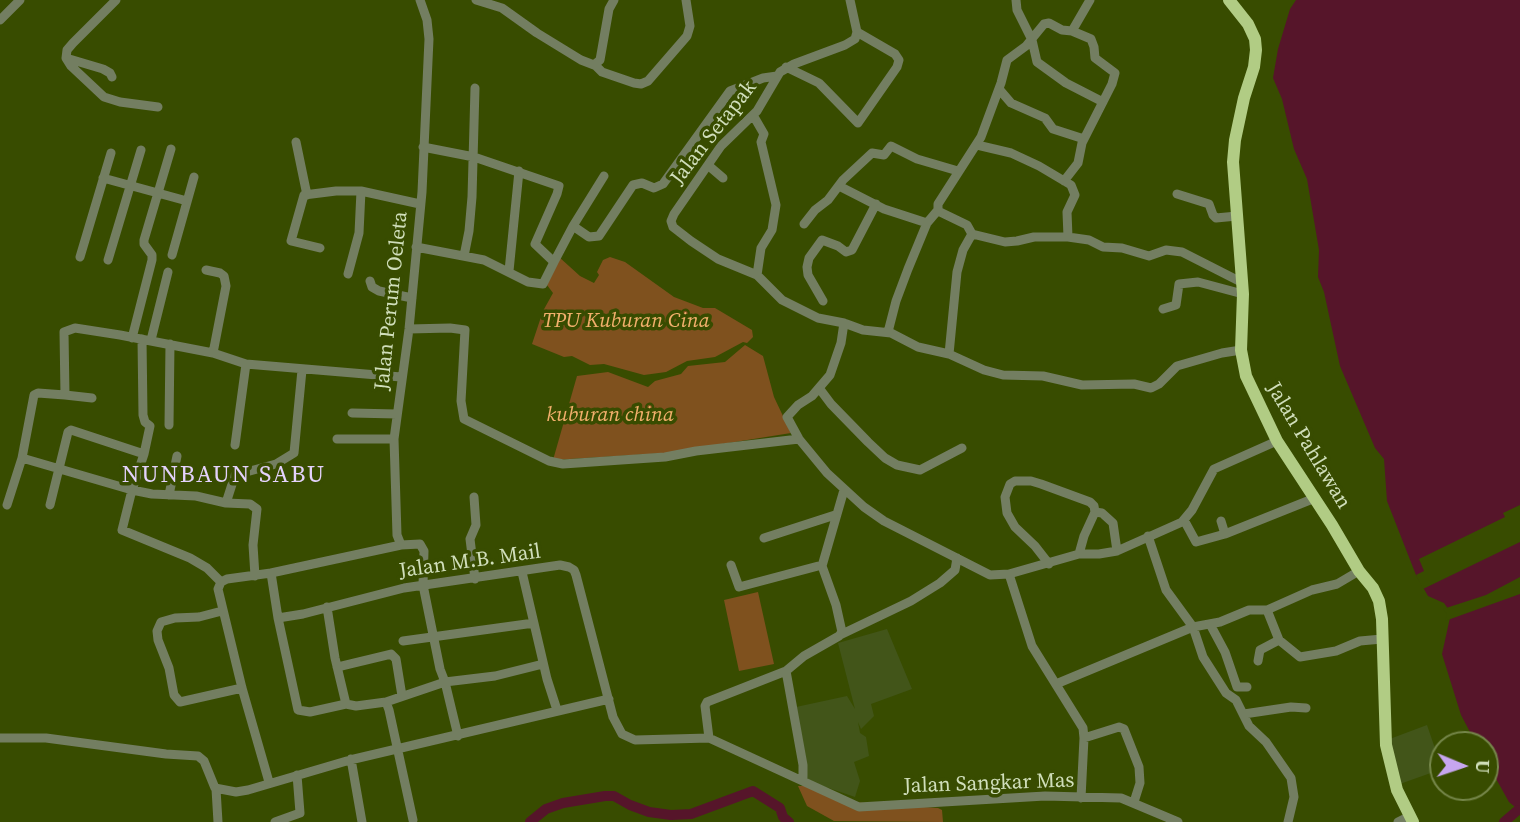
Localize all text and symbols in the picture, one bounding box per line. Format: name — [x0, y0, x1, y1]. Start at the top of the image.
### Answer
street label: Jalan Setapak — [666, 76, 762, 190]
street label: Jalan Perum Oeleta — [370, 210, 414, 392]
park label: TPU Kuburan Cina — [542, 309, 710, 335]
street label: Jalan Pahlawan — [1260, 378, 1356, 514]
park label: kuburan china — [546, 403, 674, 429]
district label: NUNBAUN SABU — [123, 462, 325, 490]
street label: Jalan M.B. Mail — [397, 540, 543, 584]
north arrow — [1429, 731, 1499, 801]
text: U — [1470, 759, 1496, 774]
street label: Jalan Sangkar Mas — [903, 768, 1075, 800]

